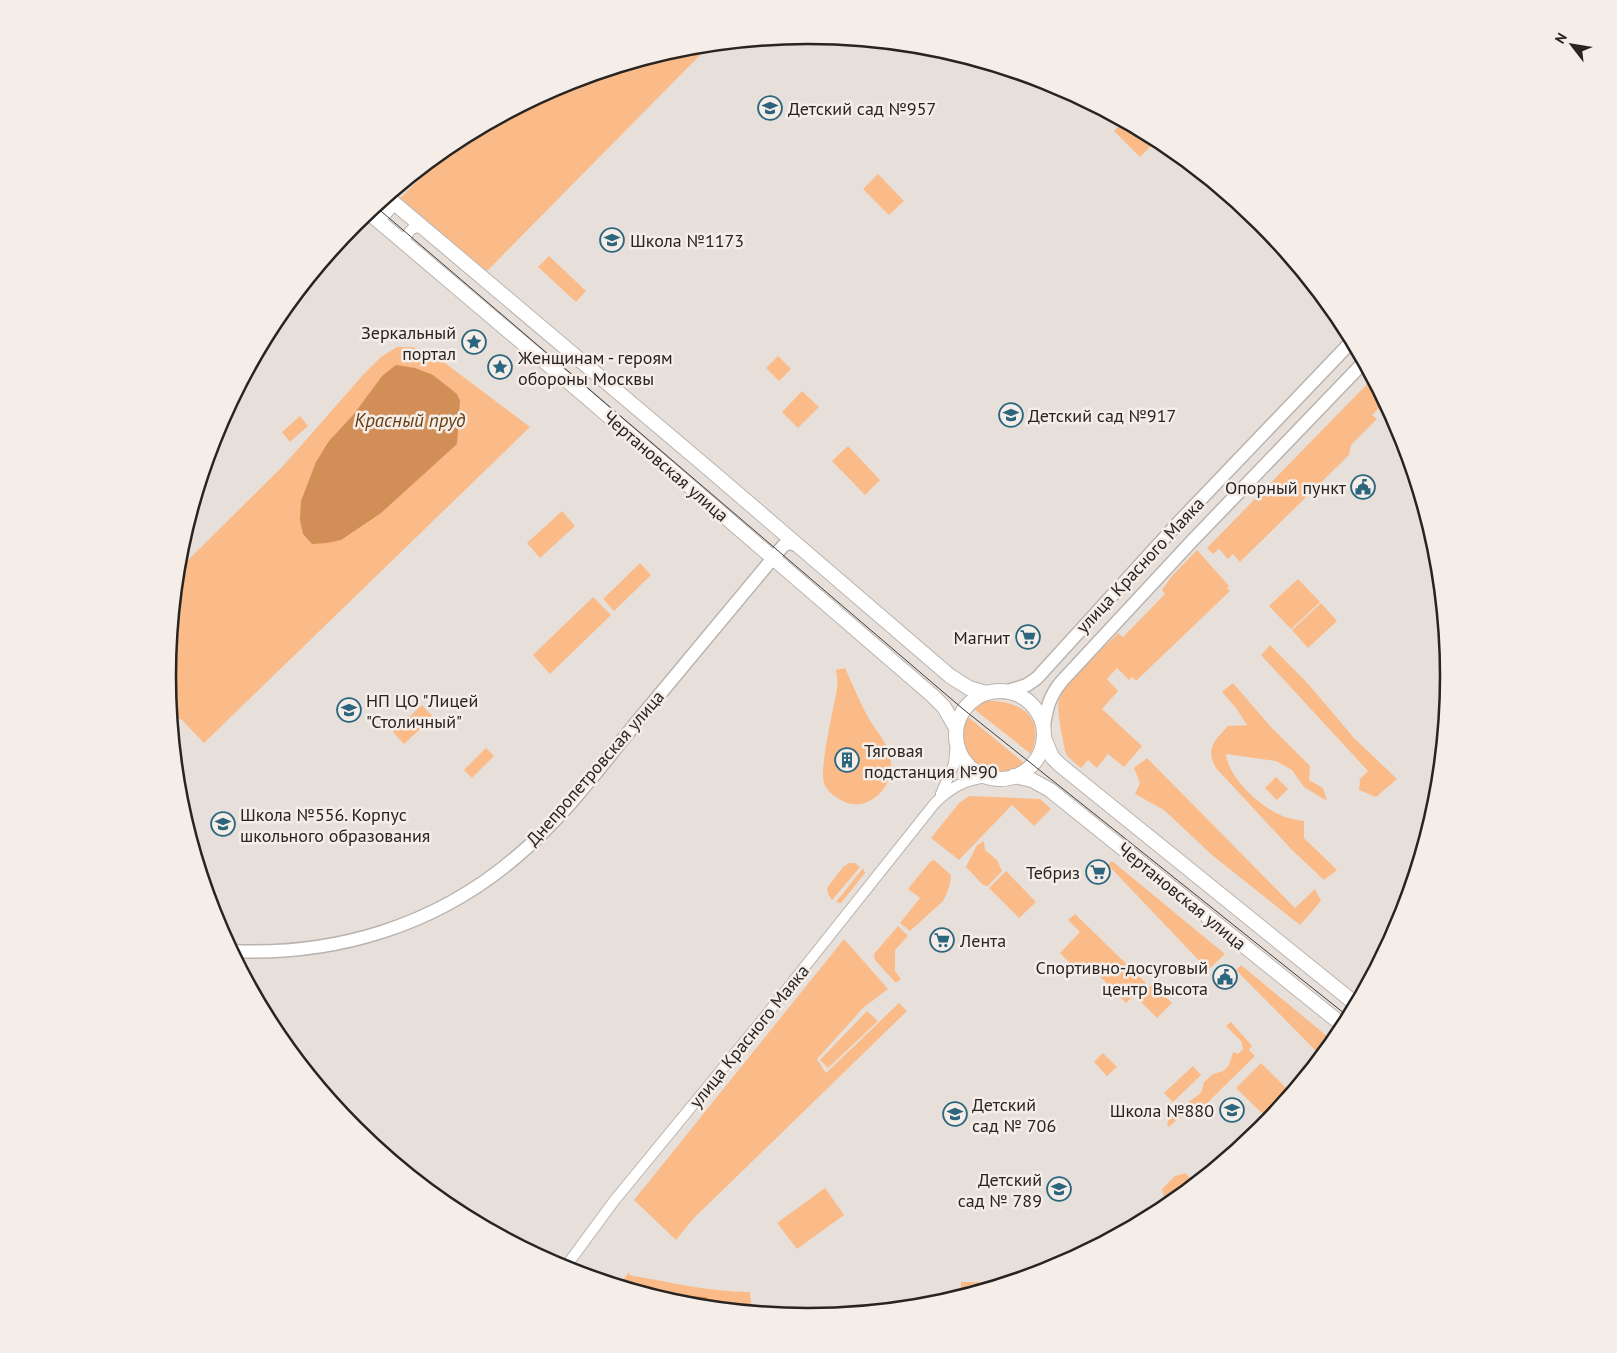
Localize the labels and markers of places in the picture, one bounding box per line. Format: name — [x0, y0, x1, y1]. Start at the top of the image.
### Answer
school or university icon: Детский сад №957 — [757, 95, 783, 121]
place label: Детский сад №957 — [788, 97, 936, 120]
school or university icon: Школа №1173 — [599, 227, 625, 253]
place label: Школа №1173 — [630, 229, 744, 252]
place label: Зеркальный портал — [361, 321, 456, 365]
place icon: Зеркальный портал — [461, 329, 487, 355]
place label: Женщинам - героям обороны Москвы — [517, 346, 673, 390]
place icon: Женщинам - героям обороны Москвы — [487, 354, 513, 380]
school or university icon: Детский сад №917 — [998, 402, 1024, 428]
place label: Детский сад №917 — [1028, 404, 1176, 427]
public building icon: Опорный пункт — [1350, 474, 1376, 500]
place label: Опорный пункт — [1225, 476, 1347, 499]
supermarket icon: Магнит — [1015, 624, 1041, 650]
place label: Магнит — [953, 626, 1011, 649]
place label: НП ЦО "Лицей "Столичный" — [366, 689, 478, 733]
school or university icon: НП ЦО "Лицей "Столичный" — [336, 697, 362, 723]
place label: Тяговая подстанция №90 — [864, 739, 998, 783]
building icon: Тяговая подстанция №90 — [834, 747, 860, 773]
place label: Школа №556. Корпус школьного образования — [240, 803, 430, 847]
school or university icon: Школа №556. Корпус школьного образования — [210, 811, 236, 837]
supermarket icon: Тебриз — [1085, 859, 1111, 885]
place label: Тебриз — [1026, 861, 1080, 884]
supermarket icon: Лента — [929, 927, 955, 953]
place label: Лента — [959, 929, 1006, 952]
place label: Спортивно-досуговый центр Высота — [1035, 956, 1208, 1000]
public building icon: Спортивно-досуговый центр Высота — [1212, 964, 1238, 990]
place label: Детский сад № 706 — [972, 1093, 1056, 1137]
school or university icon: Школа №880 — [1219, 1097, 1245, 1123]
place label: Школа №880 — [1110, 1099, 1214, 1122]
school or university icon: Детский сад № 706 — [942, 1101, 968, 1127]
place label: Детский сад № 789 — [958, 1168, 1042, 1212]
school or university icon: Детский сад № 789 — [1046, 1176, 1072, 1202]

